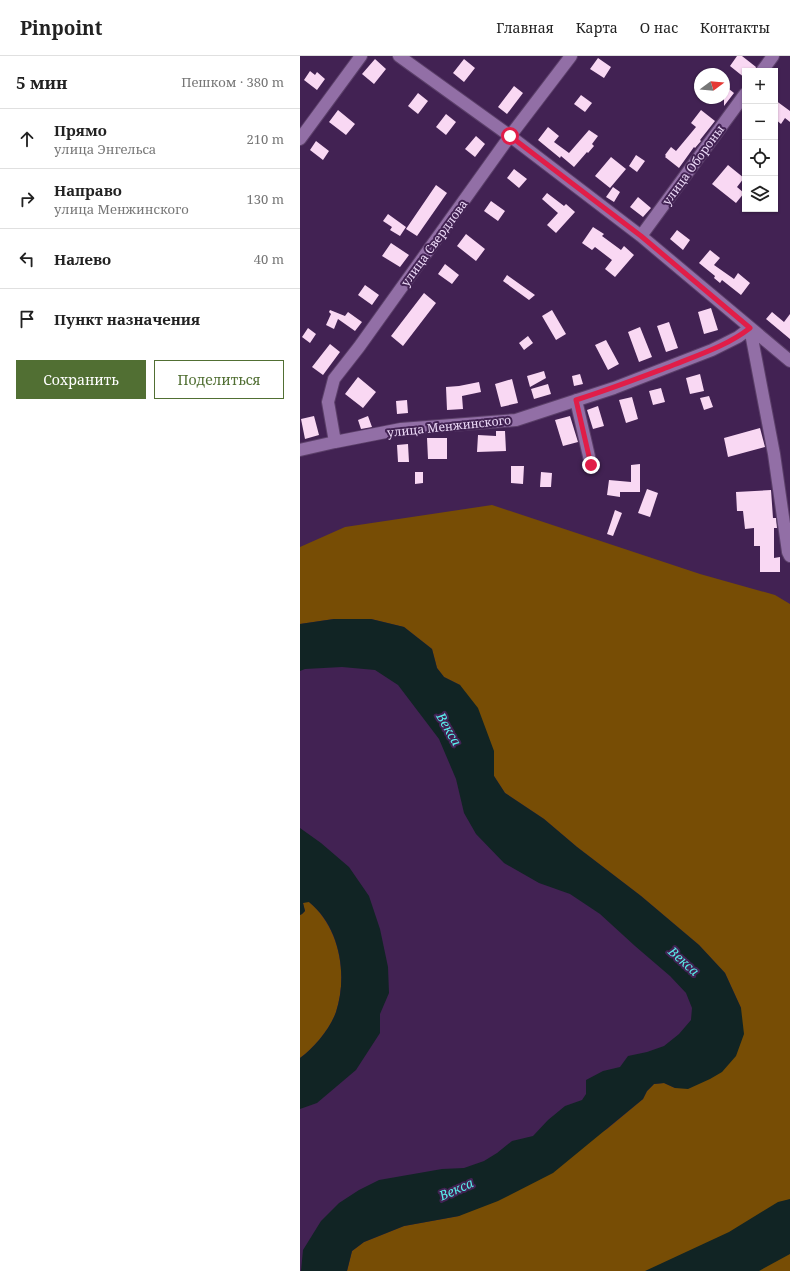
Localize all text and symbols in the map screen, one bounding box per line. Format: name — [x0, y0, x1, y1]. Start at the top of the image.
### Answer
text: Pinpoint — [20, 15, 102, 41]
text: Главная — [496, 18, 554, 37]
text: Карта — [576, 18, 618, 37]
text: О нас — [640, 18, 678, 37]
text: Контакты — [700, 18, 770, 37]
north arrow — [694, 68, 730, 104]
map controls — [742, 68, 778, 212]
button: + — [742, 68, 778, 104]
text: 5 мин — [16, 71, 68, 94]
text: Пешком · 380 m — [181, 73, 284, 91]
button: − — [742, 104, 778, 140]
text: Прямо — [54, 120, 107, 140]
street label: улица Обороны — [658, 121, 728, 209]
route start — [501, 127, 519, 145]
icon: ahead — [16, 128, 38, 150]
text: 210 m — [247, 130, 284, 148]
text: улица Энгельса — [54, 140, 156, 158]
button: locate — [742, 140, 778, 176]
button: layers — [742, 176, 778, 212]
text: Направо — [54, 180, 122, 200]
icon: right — [16, 188, 38, 210]
text: 130 m — [247, 190, 284, 208]
street label: улица Свердлова — [397, 196, 471, 290]
text: улица Менжинского — [54, 200, 189, 218]
icon: left — [16, 248, 38, 270]
text: Налево — [54, 249, 111, 269]
text: 40 m — [254, 250, 284, 268]
icon: arrive — [16, 308, 38, 330]
text: Пункт назначения — [54, 309, 200, 329]
button: Сохранить — [16, 360, 146, 399]
button: Поделиться — [154, 360, 284, 399]
street label: улица Менжинского — [386, 411, 512, 441]
route end — [582, 456, 600, 474]
water label: Векса — [432, 708, 466, 750]
water label: Векса — [664, 942, 704, 980]
water label: Векса — [435, 1173, 477, 1205]

